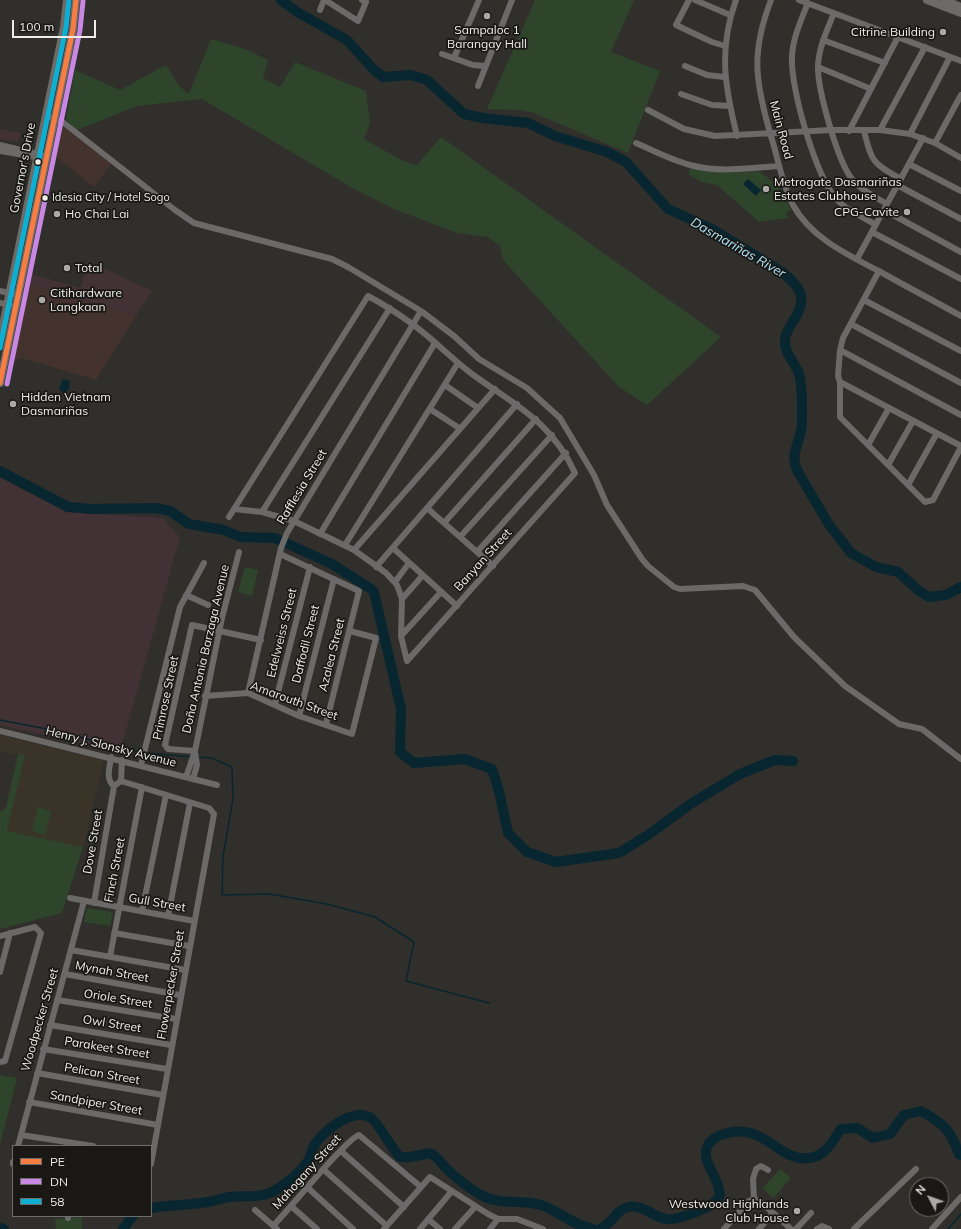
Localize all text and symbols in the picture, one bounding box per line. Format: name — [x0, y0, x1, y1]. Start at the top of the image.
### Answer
marker: Sampaloc 1 Barangay Hall — [482, 11, 492, 21]
scale bar — [14, 12, 98, 38]
text: 100 m — [19, 19, 54, 34]
place label: Sampaloc 1 Barangay Hall — [447, 23, 527, 51]
place label: Citrine Building — [851, 25, 935, 39]
marker: Citrine Building — [938, 27, 948, 37]
street label: Main Road — [766, 99, 796, 161]
street label: Governor's Drive — [7, 122, 39, 214]
unlabelled marker — [33, 157, 43, 167]
place label: Metrogate Dasmariñas Estates Clubhouse — [774, 175, 902, 203]
marker: Metrogate Dasmariñas Estates Clubhouse — [761, 184, 771, 194]
place label: Idesia City / Hotel Sogo — [52, 191, 170, 205]
marker: Idesia City / Hotel Sogo — [40, 193, 50, 203]
place label: CPG-Cavite — [834, 205, 899, 219]
place label: Ho Chai Lai — [65, 207, 129, 221]
marker: CPG-Cavite — [902, 207, 912, 217]
marker: Ho Chai Lai — [52, 209, 62, 219]
water label: Dasmariñas River — [688, 215, 788, 281]
place label: Total — [75, 261, 102, 275]
marker: Total — [62, 263, 72, 273]
place label: Citihardware Langkaan — [50, 286, 122, 314]
marker: Citihardware Langkaan — [37, 295, 47, 305]
place label: Hidden Vietnam Dasmariñas — [21, 390, 111, 418]
marker: Hidden Vietnam Dasmariñas — [8, 399, 18, 409]
street label: Rafflesia Street — [274, 447, 330, 527]
street label: Banyan Street — [451, 526, 515, 594]
street label: Doña Antonia Barzaga Avenue — [180, 563, 232, 735]
street label: Edelweiss Street — [264, 587, 300, 679]
street label: Daffodil Street — [289, 603, 323, 685]
street label: Azalea Street — [316, 617, 348, 693]
street label: Primrose Street — [150, 655, 182, 741]
street label: Amarouth Street — [248, 678, 340, 724]
street label: Henry J. Slonsky Avenue — [44, 724, 178, 770]
street label: Dove Street — [80, 809, 106, 875]
street label: Finch Street — [102, 836, 128, 904]
street label: Gull Street — [127, 891, 187, 915]
street label: Flowerpecker Street — [154, 929, 188, 1041]
street label: Mynah Street — [74, 958, 150, 986]
street label: Woodpecker Street — [18, 967, 62, 1073]
street label: Oriole Street — [83, 986, 153, 1012]
street label: Owl Street — [82, 1012, 142, 1036]
street label: Parakeet Street — [63, 1034, 151, 1062]
street label: Pelican Street — [63, 1060, 141, 1088]
street label: Sandpiper Street — [49, 1088, 143, 1118]
street label: Mahogany Street — [270, 1132, 344, 1212]
legend — [12, 1145, 152, 1217]
text: PE — [50, 1154, 65, 1169]
text: DN — [50, 1174, 68, 1189]
north arrow — [909, 1177, 949, 1217]
text: N — [913, 1182, 929, 1198]
text: 58 — [50, 1194, 64, 1209]
place label: Westwood Highlands Club House — [669, 1197, 789, 1225]
marker: Westwood Highlands Club House — [792, 1206, 802, 1216]

